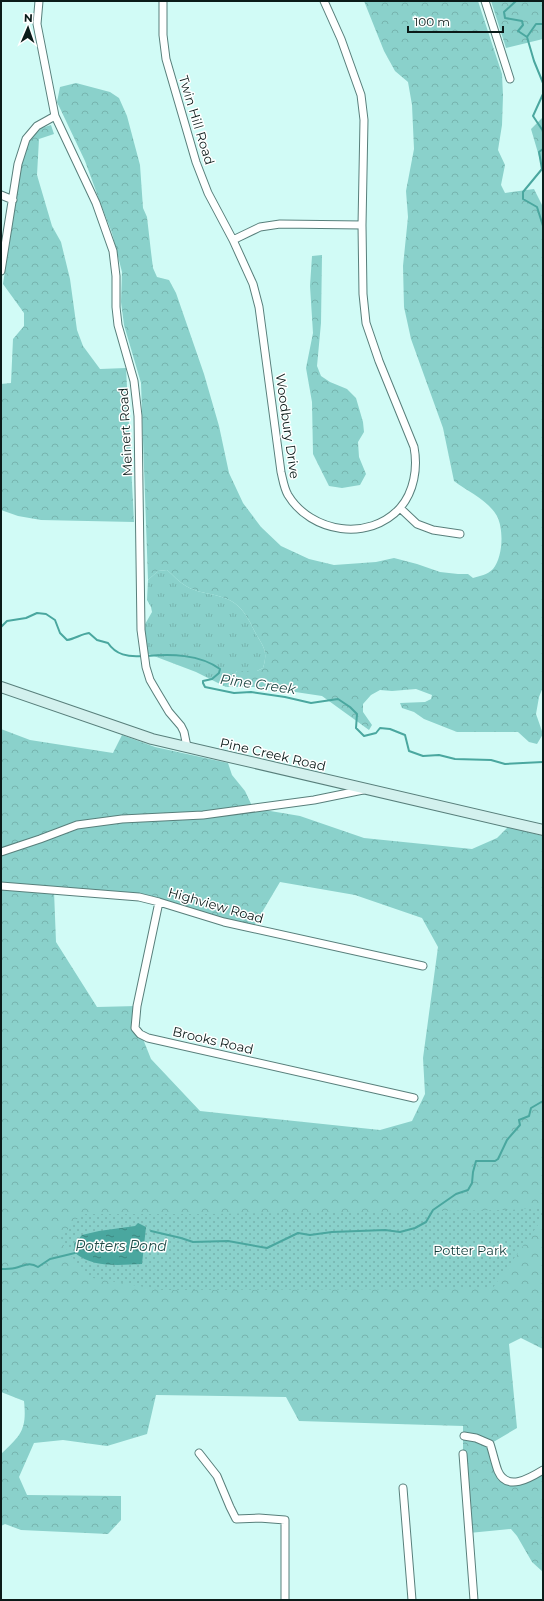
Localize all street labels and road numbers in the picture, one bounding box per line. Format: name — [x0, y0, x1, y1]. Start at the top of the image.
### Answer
street label: Twin Hill Road — [176, 73, 218, 167]
street label: Woodbury Drive — [273, 372, 303, 480]
street label: Meinert Road — [115, 387, 135, 477]
street label: Pine Creek Road — [219, 734, 327, 774]
street label: Highview Road — [166, 884, 266, 926]
street label: Brooks Road — [171, 1023, 255, 1057]

